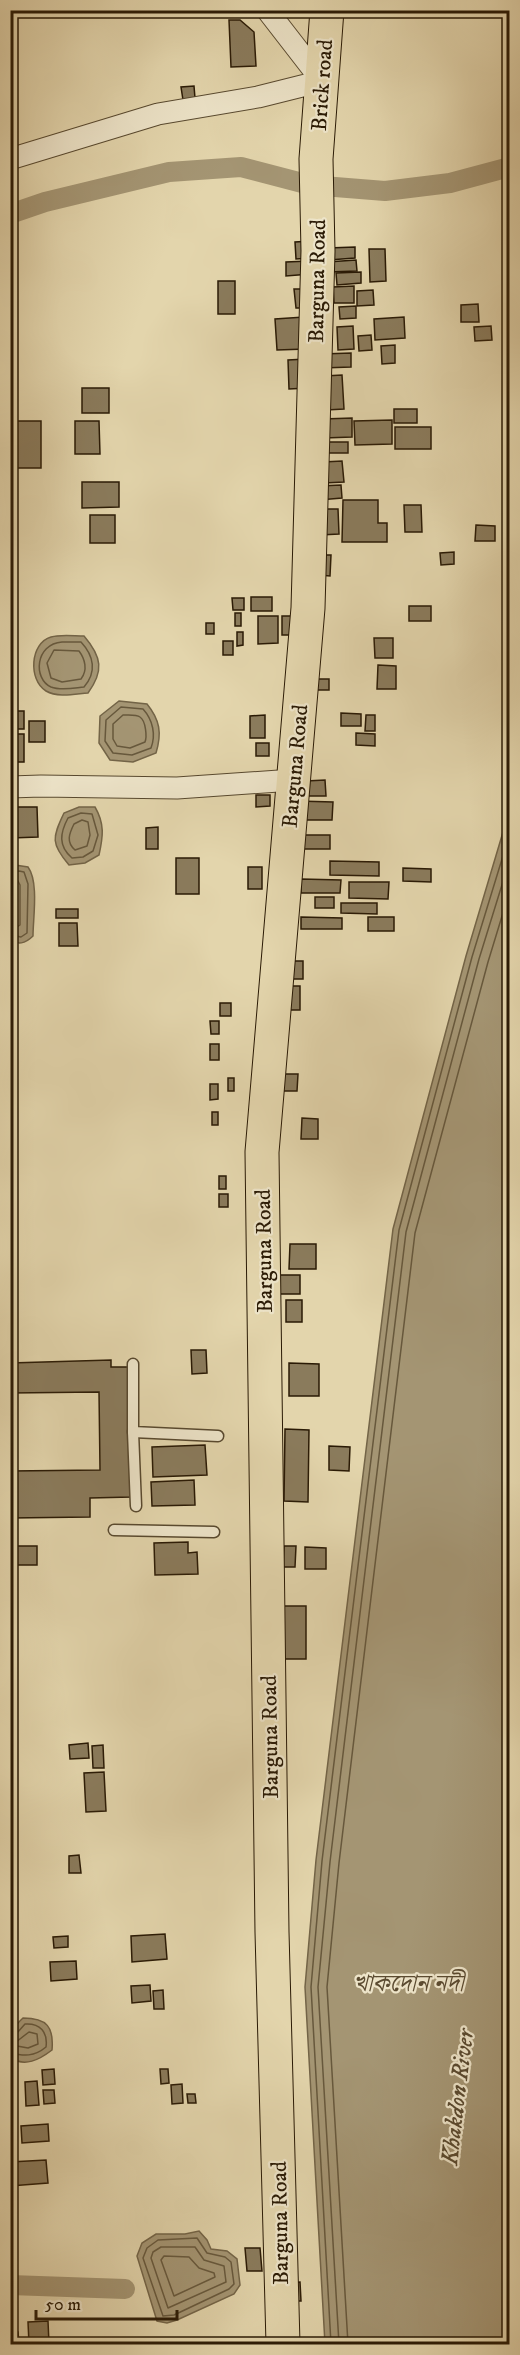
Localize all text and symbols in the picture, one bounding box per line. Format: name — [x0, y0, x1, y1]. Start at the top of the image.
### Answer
street label: Brick road — [306, 38, 339, 132]
street label: Barguna Road — [303, 219, 332, 343]
street label: Barguna Road — [277, 703, 314, 829]
street label: Barguna Road — [250, 1189, 279, 1313]
street label: Barguna Road — [256, 1675, 285, 1799]
water label: খাকদোন নদী — [353, 1968, 467, 1999]
water label: Khakdon River — [435, 2025, 481, 2168]
street label: Barguna Road — [266, 2161, 295, 2285]
scale bar — [36, 2283, 177, 2321]
text: 50 m — [45, 2294, 81, 2316]

